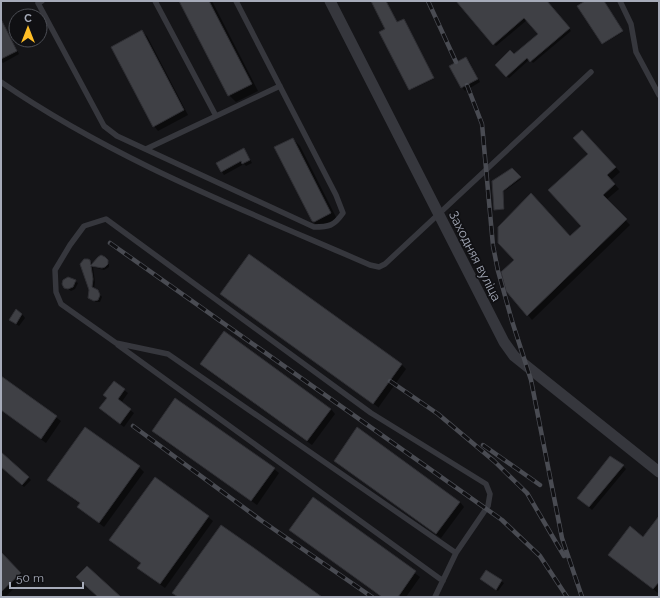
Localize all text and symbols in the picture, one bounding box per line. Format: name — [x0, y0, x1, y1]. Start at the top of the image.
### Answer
north arrow — [8, 8, 48, 48]
text: С — [24, 12, 32, 25]
street label: Заходняя вуліца — [446, 208, 504, 304]
scale bar — [10, 564, 83, 590]
text: 50 m — [16, 571, 44, 585]

